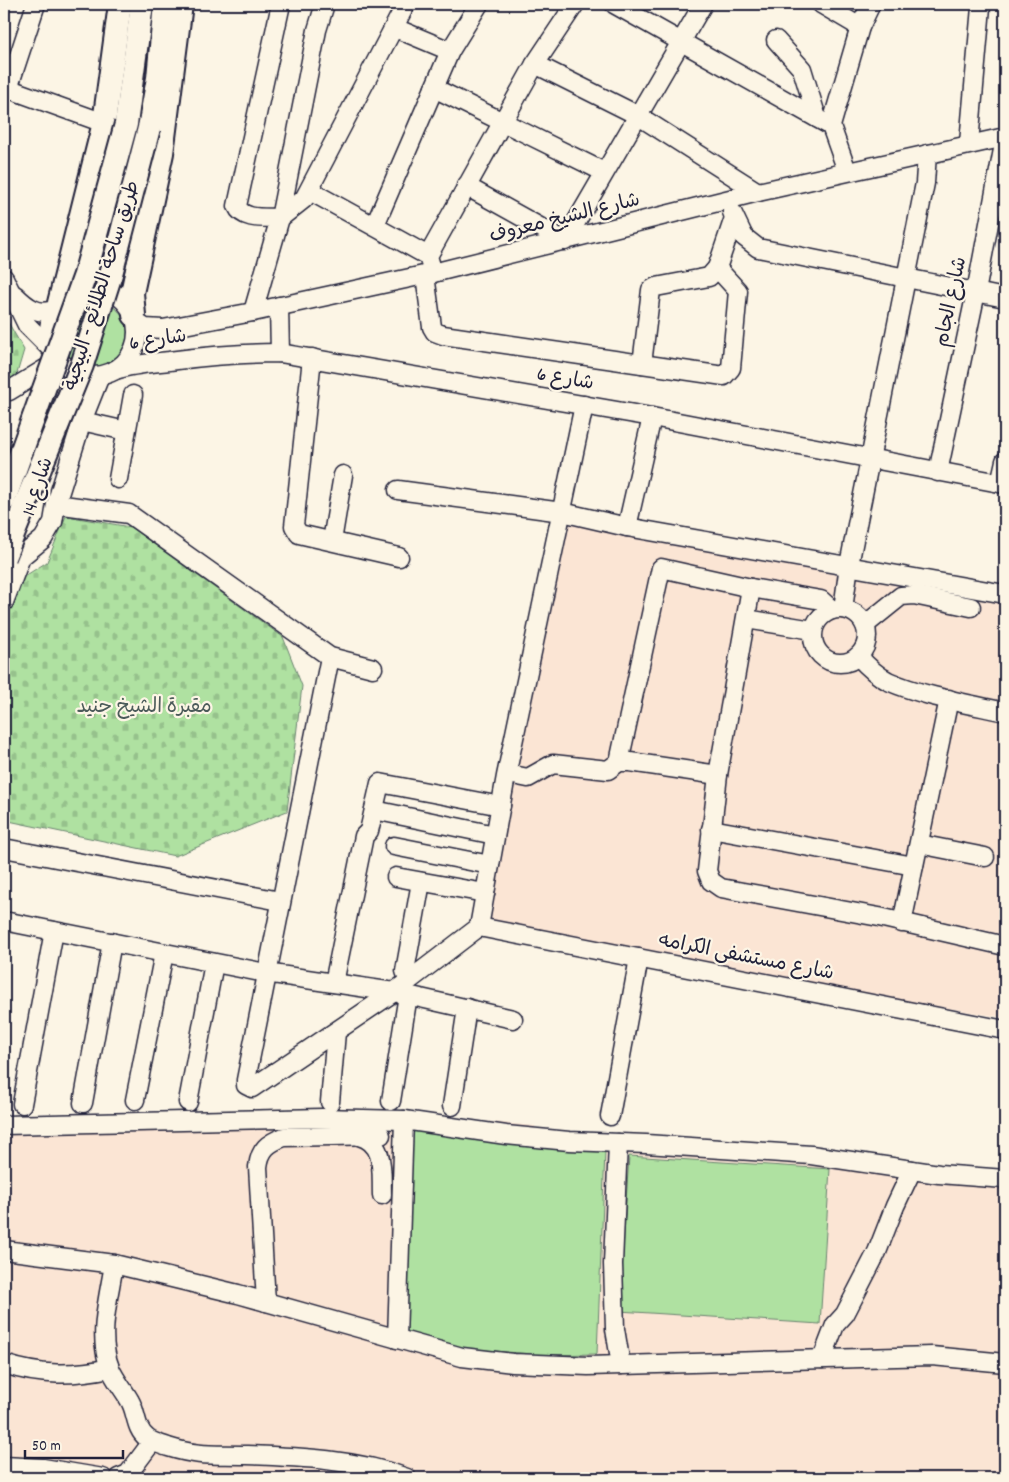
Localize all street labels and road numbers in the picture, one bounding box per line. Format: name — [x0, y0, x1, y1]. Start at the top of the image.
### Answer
street label: طريق ساحة الطلائع - البيجية — [58, 178, 148, 394]
street label: شارع الشيخ معروف — [487, 187, 643, 251]
street label: شارع الجام — [929, 254, 975, 350]
street label: شارع 6 — [127, 323, 189, 359]
street label: شارع 6 — [534, 361, 596, 399]
street label: شارع 14 — [16, 454, 62, 520]
street label: شارع مستشفى الكرامه — [656, 927, 836, 989]

